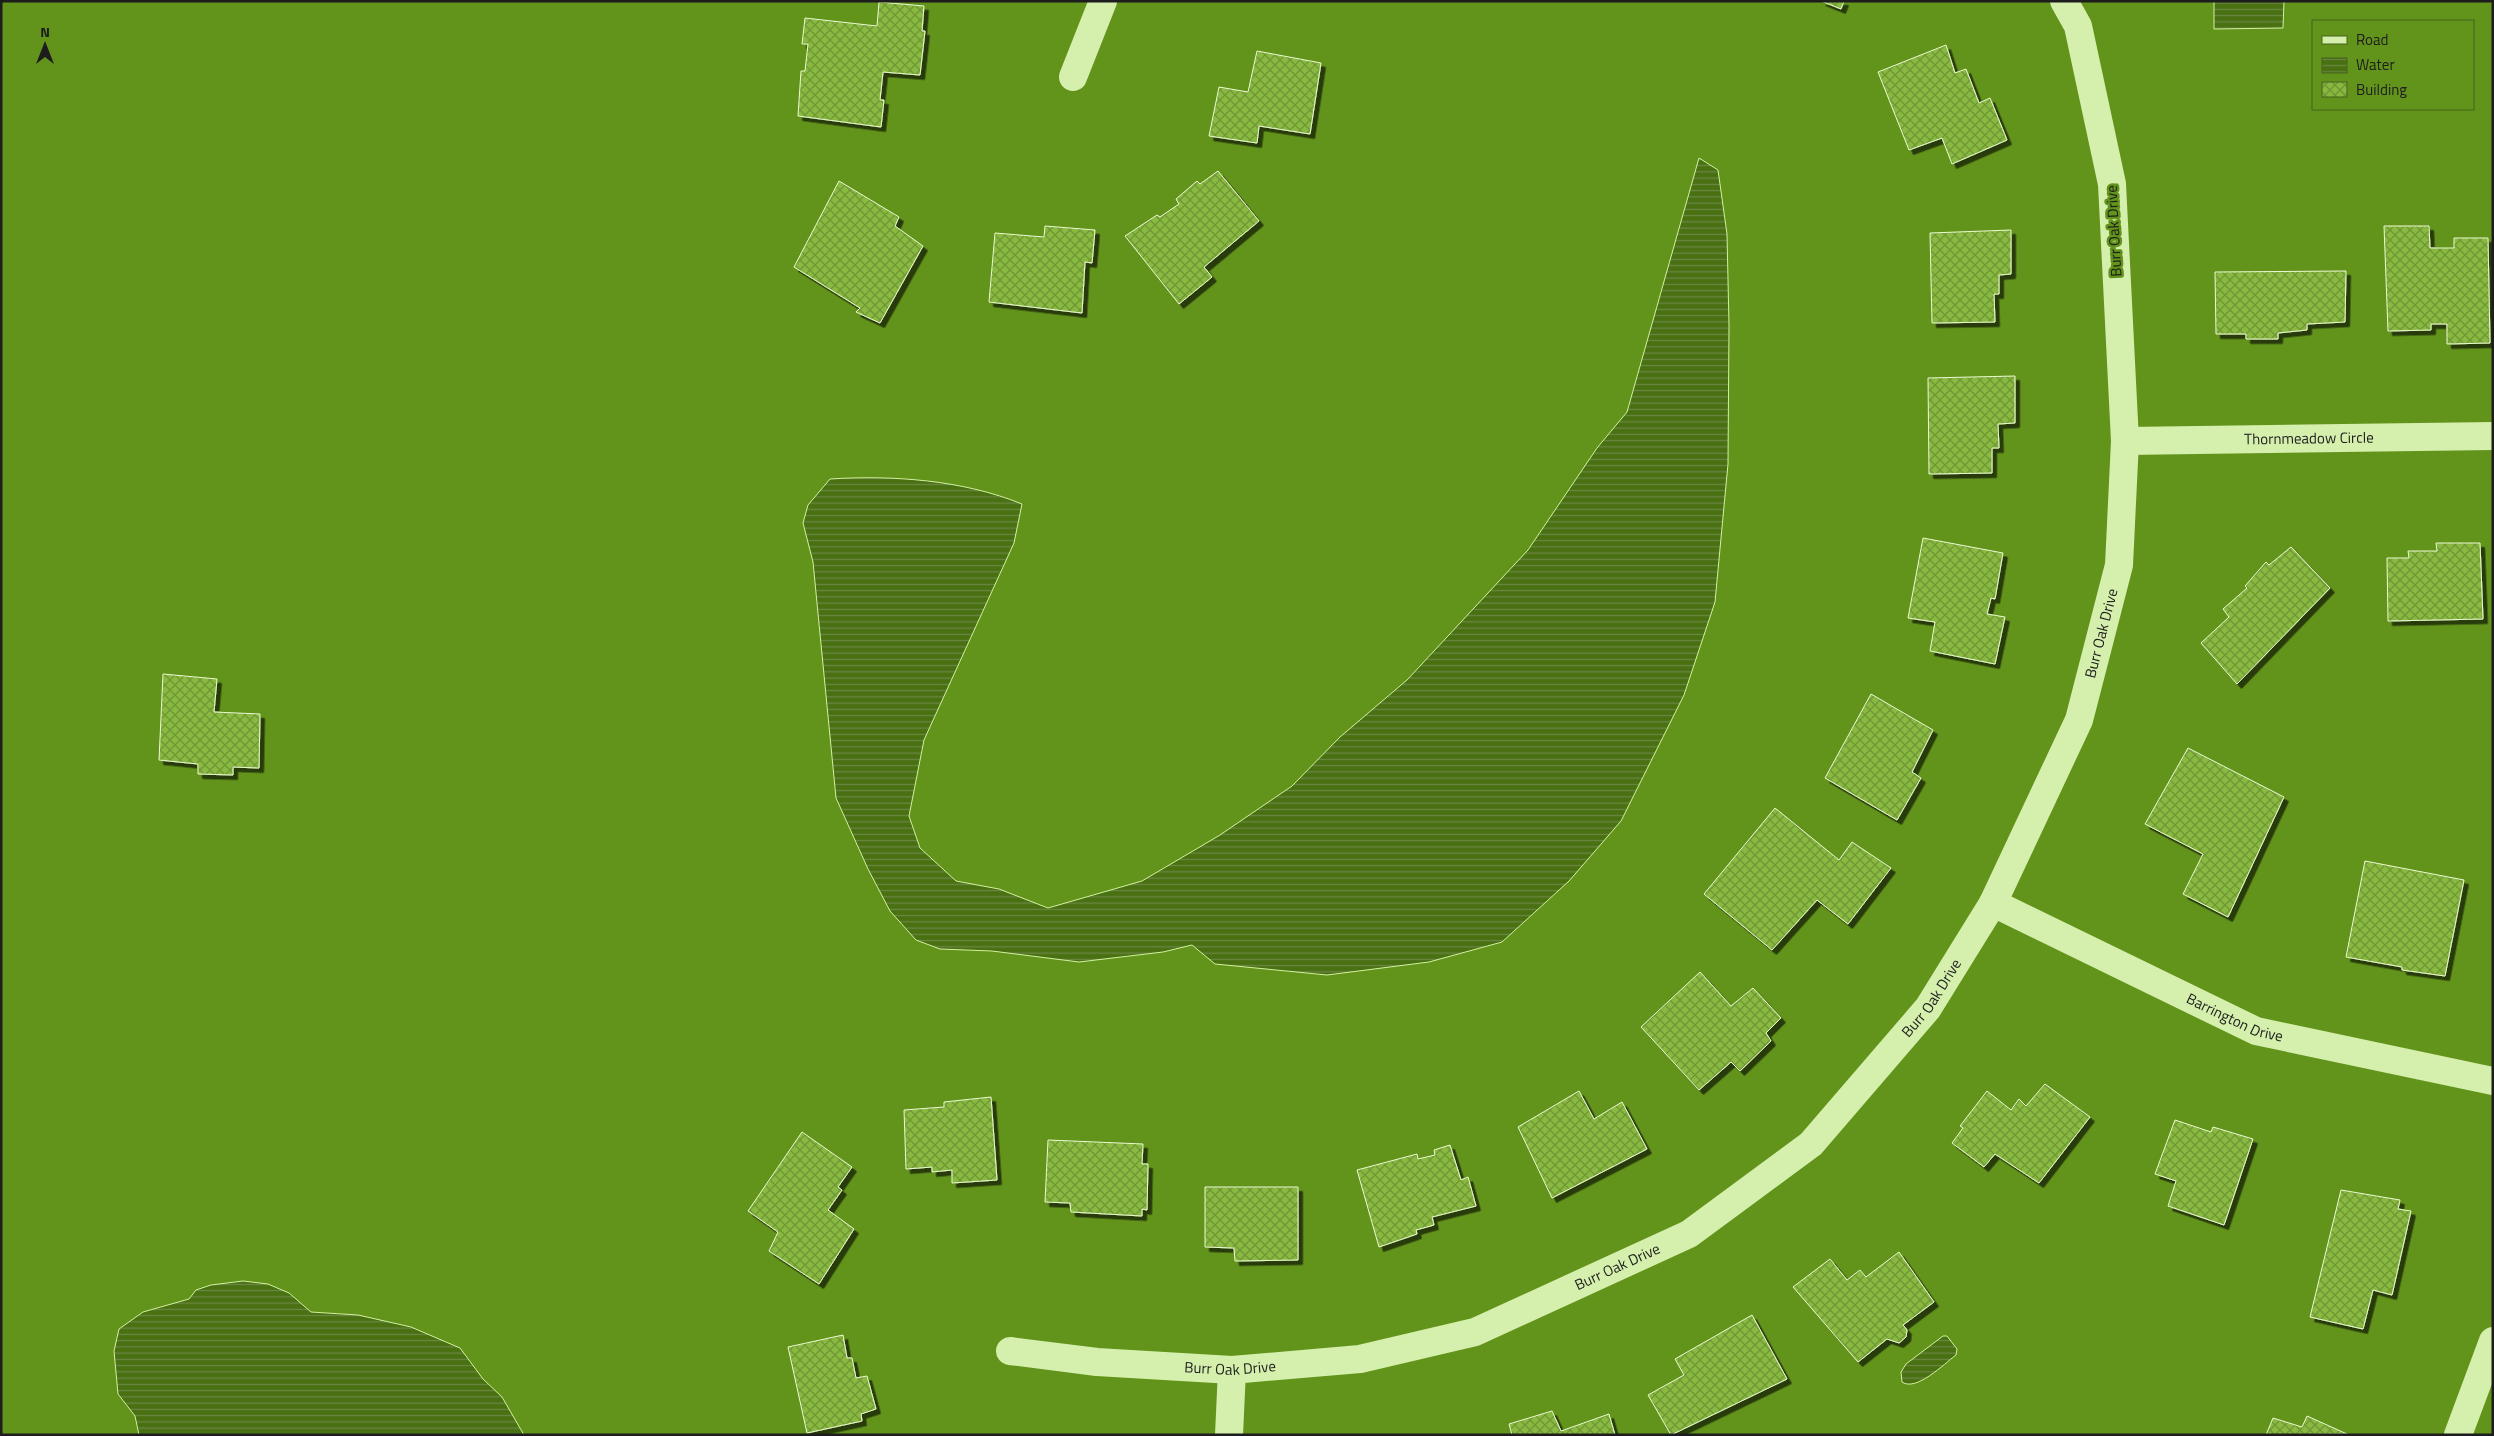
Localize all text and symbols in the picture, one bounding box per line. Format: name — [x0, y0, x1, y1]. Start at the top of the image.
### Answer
north arrow — [20, 20, 70, 70]
legend — [2312, 20, 2474, 110]
text: N — [40, 21, 50, 42]
text: Road — [2356, 28, 2388, 51]
text: Water — [2356, 53, 2395, 76]
text: Building — [2356, 78, 2407, 101]
street label: Burr Oak Drive — [2100, 185, 2127, 277]
street label: Thornmeadow Circle — [2244, 426, 2374, 450]
street label: Burr Oak Drive — [2078, 586, 2123, 681]
street label: Burr Oak Drive — [1896, 954, 1967, 1042]
street label: Barrington Drive — [2183, 987, 2285, 1047]
street label: Burr Oak Drive — [1571, 1237, 1664, 1296]
street label: Burr Oak Drive — [1184, 1354, 1277, 1381]

